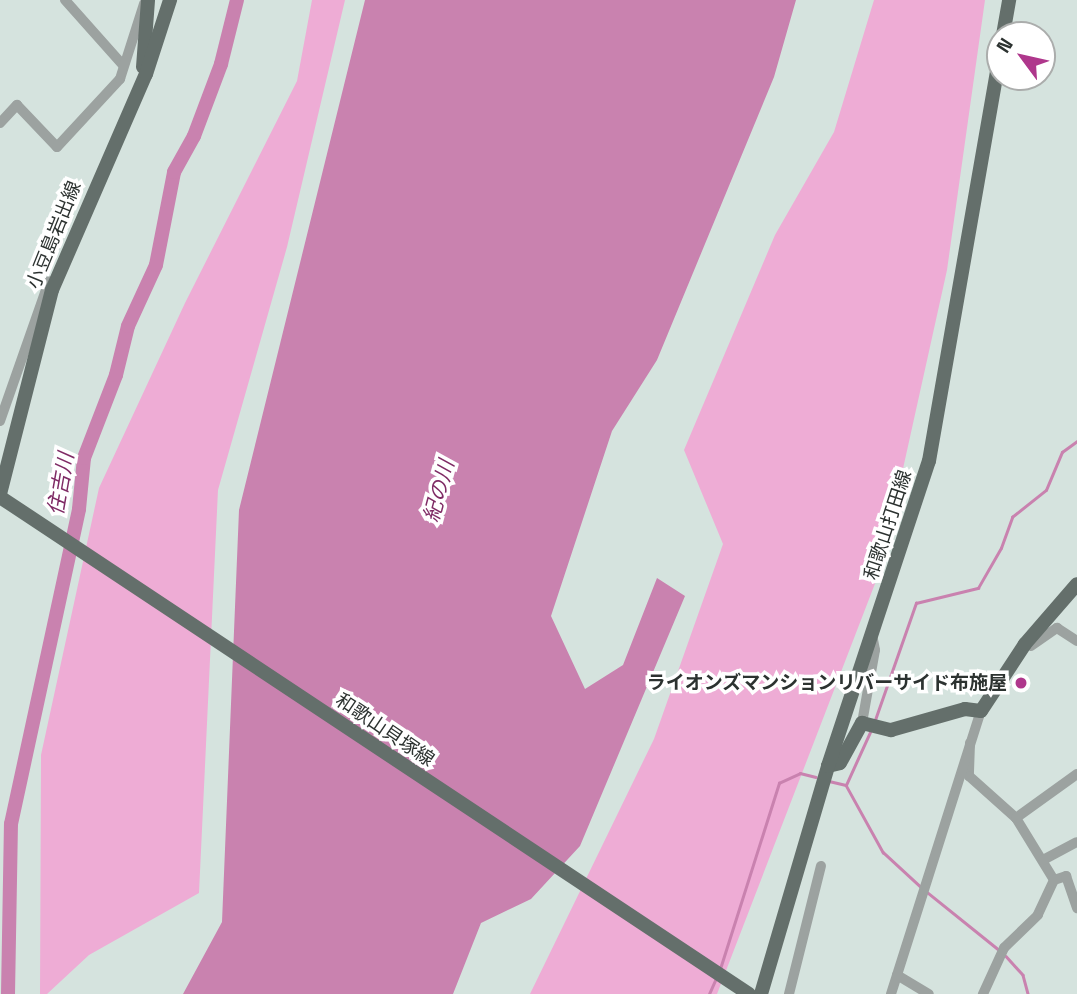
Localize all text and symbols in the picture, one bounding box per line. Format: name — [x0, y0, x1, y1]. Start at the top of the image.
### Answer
north arrow — [986, 21, 1056, 91]
text: N — [991, 33, 1019, 58]
street label: 小豆島岩出線 — [22, 178, 86, 292]
water label: 住吉川 — [43, 451, 79, 517]
water label: 紀の川 — [419, 457, 459, 525]
street label: 和歌山打田線 — [860, 467, 916, 583]
place label: ライオンズマンションリバーサイド布施屋 — [646, 672, 1007, 694]
marker: ライオンズマンションリバーサイド布施屋 — [1013, 675, 1029, 691]
street label: 和歌山貝塚線 — [331, 689, 439, 771]

